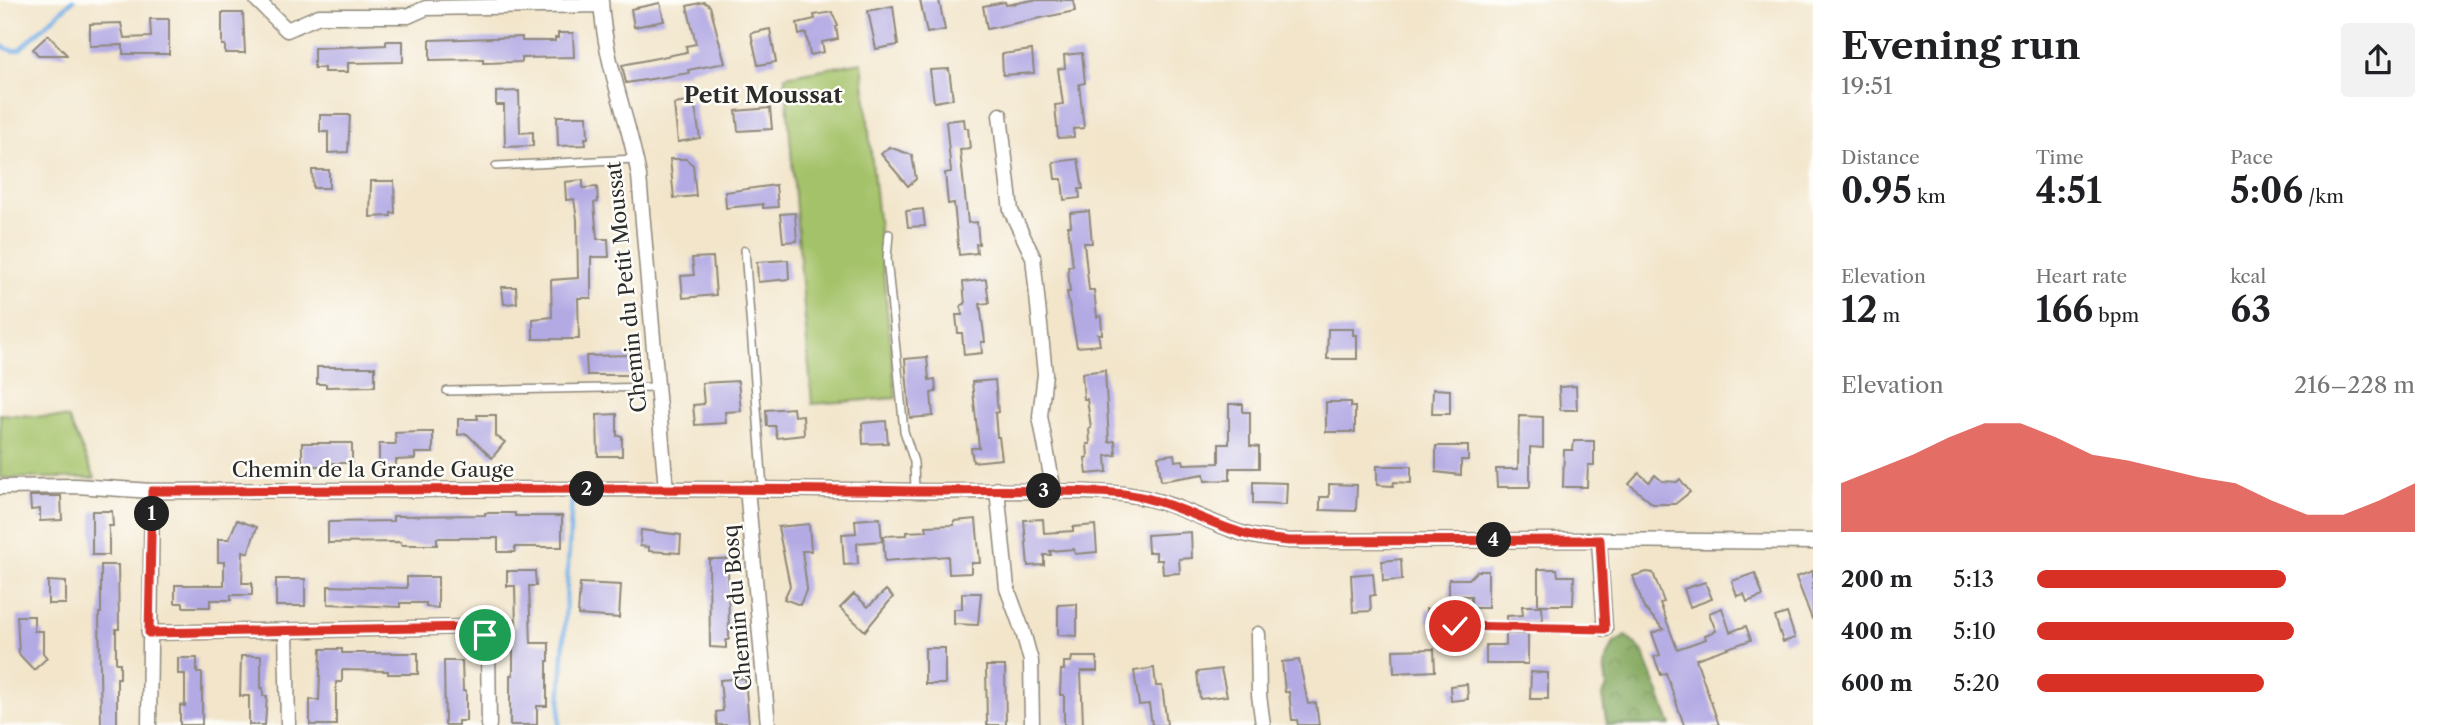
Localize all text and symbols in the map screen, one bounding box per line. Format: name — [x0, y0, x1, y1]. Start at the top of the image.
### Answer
text: Evening run — [1841, 22, 2081, 69]
button: share — [2341, 23, 2415, 97]
text: 19:51 — [1841, 72, 1893, 100]
district label: Petit Moussat — [683, 81, 843, 109]
text: Distance — [1841, 146, 1920, 169]
text: Time — [2036, 146, 2084, 169]
text: Pace — [2230, 146, 2273, 169]
street label: Chemin du Petit Moussat — [600, 160, 652, 414]
text: 0.95 — [1841, 169, 1912, 212]
text: 4:51 — [2036, 169, 2102, 212]
text: 5:06 — [2230, 169, 2303, 212]
text: km — [1912, 185, 1946, 208]
text: /km — [2303, 185, 2344, 208]
text: Elevation — [1841, 265, 1926, 288]
text: Heart rate — [2036, 265, 2127, 288]
text: kcal — [2230, 265, 2266, 288]
text: 12 — [1841, 288, 1877, 331]
text: 166 — [2036, 288, 2093, 331]
text: 63 — [2230, 288, 2271, 331]
text: m — [1877, 304, 1900, 327]
text: bpm — [2093, 304, 2139, 327]
text: Elevation — [1841, 371, 1944, 399]
text: 216–228 m — [2294, 371, 2415, 399]
street label: Chemin de la Grande Gauge — [232, 457, 514, 482]
pin: 2 — [570, 472, 604, 506]
pin: 3 — [1026, 474, 1062, 508]
text: 2 — [581, 477, 592, 500]
text: 3 — [1038, 479, 1049, 502]
pin: 1 — [134, 496, 170, 532]
text: 1 — [147, 502, 156, 525]
pin: 4 — [1476, 522, 1512, 558]
street label: Chemin du Bosq — [717, 524, 757, 692]
text: 4 — [1488, 528, 1499, 551]
text: 200 m — [1841, 565, 1913, 593]
text: 5:13 — [1953, 565, 1994, 593]
pin — [1425, 596, 1485, 656]
pin — [455, 605, 515, 665]
icon: check — [1436, 607, 1474, 645]
icon: arrive — [466, 616, 504, 654]
text: 400 m — [1841, 617, 1913, 645]
text: 5:10 — [1953, 617, 1996, 645]
text: 600 m — [1841, 669, 1913, 697]
text: 5:20 — [1953, 669, 2000, 697]

